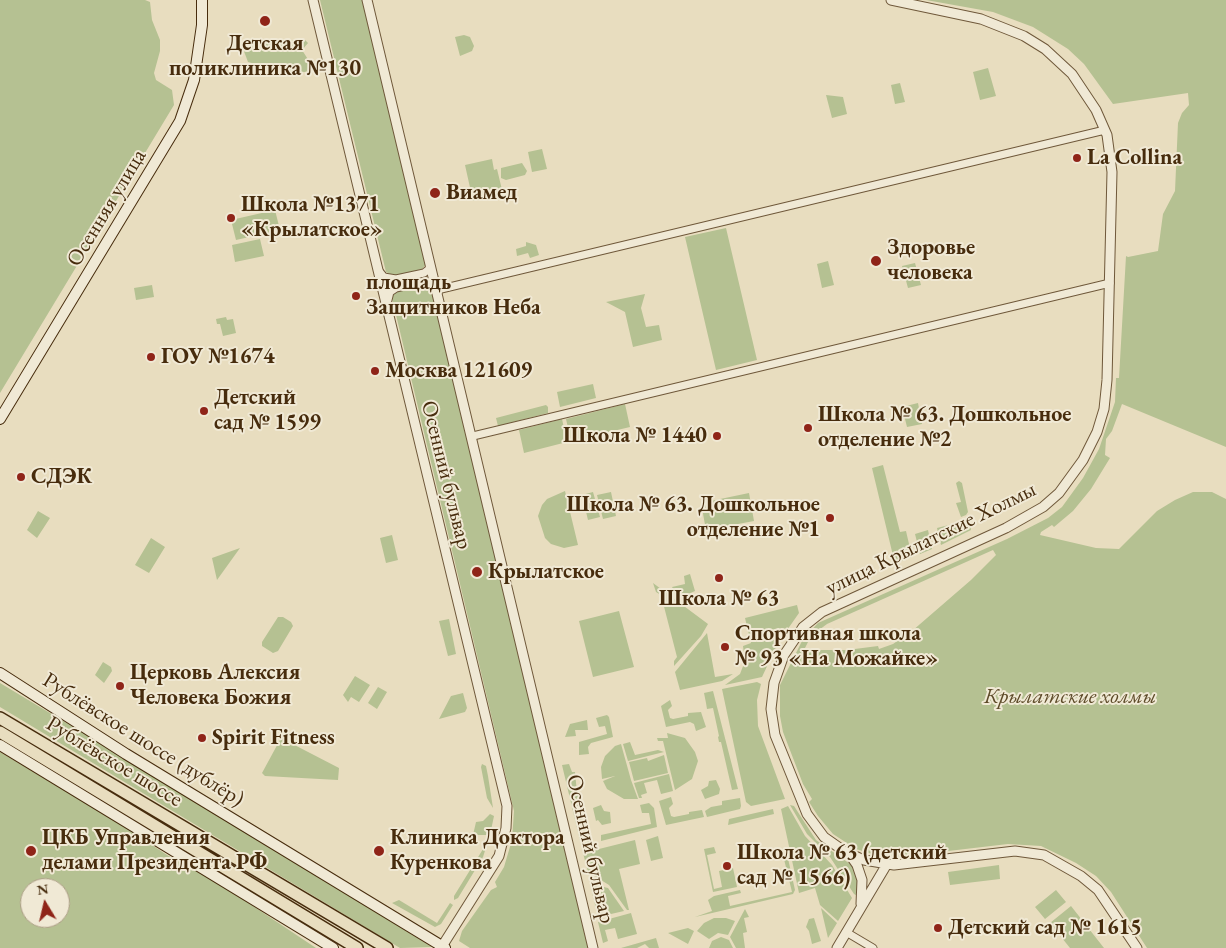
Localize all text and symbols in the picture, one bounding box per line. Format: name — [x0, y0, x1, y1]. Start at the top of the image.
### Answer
marker: Детская поликлиника №130 — [258, 14, 272, 28]
place label: Детская поликлиника №130 — [169, 31, 361, 82]
street label: Осенняя улица — [62, 145, 152, 271]
place label: La Collina — [1087, 145, 1182, 171]
marker: La Collina — [1071, 152, 1083, 164]
place label: Виамед — [446, 180, 517, 206]
marker: Виамед — [428, 186, 442, 200]
place label: Школа №1371 «Крылатское» — [241, 192, 383, 244]
marker: Школа №1371 «Крылатское» — [225, 212, 237, 224]
place label: Здоровье человека — [887, 235, 975, 286]
marker: Здоровье человека — [869, 254, 883, 268]
place label: площадь Защитников Неба — [366, 270, 541, 322]
marker: площадь Защитников Неба — [350, 290, 362, 302]
place label: ГОУ №1674 — [161, 344, 275, 370]
marker: ГОУ №1674 — [145, 351, 157, 363]
place label: Москва 121609 — [385, 358, 532, 384]
marker: Москва 121609 — [369, 365, 381, 377]
place label: Детский сад № 1599 — [214, 385, 321, 436]
street label: Осенний бульвар — [415, 398, 477, 552]
place label: Школа № 63. Дошкольное отделение №2 — [818, 402, 1071, 454]
marker: Детский сад № 1599 — [198, 405, 210, 417]
marker: Школа № 63. Дошкольное отделение №2 — [802, 422, 814, 434]
place label: Школа № 1440 — [563, 423, 707, 449]
marker: Школа № 1440 — [711, 430, 723, 442]
place label: СДЭК — [31, 464, 92, 490]
marker: СДЭК — [15, 471, 27, 483]
street label: улица Крылатские Холмы — [821, 477, 1041, 601]
place label: Школа № 63. Дошкольное отделение №1 — [567, 492, 820, 544]
marker: Школа № 63. Дошкольное отделение №1 — [824, 512, 836, 524]
place label: Крылатское — [488, 559, 604, 585]
marker: Крылатское — [470, 565, 484, 579]
marker: Школа № 63 — [713, 572, 725, 584]
place label: Школа № 63 — [659, 586, 779, 612]
place label: Спортивная школа № 93 «На Можайке» — [735, 621, 938, 672]
marker: Спортивная школа № 93 «На Можайке» — [719, 641, 731, 653]
place label: Церковь Алексия Человека Божия — [130, 660, 300, 711]
street label: Рублёвское шоссе (дублёр) — [37, 667, 249, 813]
marker: Церковь Алексия Человека Божия — [114, 680, 126, 692]
park label: Крылатские холмы — [984, 684, 1156, 710]
street label: Рублёвское шоссе — [41, 711, 187, 813]
place label: Spirit Fitness — [212, 725, 335, 751]
marker: Spirit Fitness — [196, 732, 208, 744]
street label: Осенний бульвар — [560, 772, 620, 926]
place label: ЦКБ Управления делами Президента РФ — [42, 825, 267, 876]
place label: Клиника Доктора Куренкова — [390, 825, 565, 876]
place label: Школа № 63 (детский сад № 1566) — [737, 840, 947, 891]
marker: ЦКБ Управления делами Президента РФ — [24, 844, 38, 858]
marker: Клиника Доктора Куренкова — [372, 844, 386, 858]
marker: Школа № 63 (детский сад № 1566) — [721, 860, 733, 872]
north arrow — [20, 878, 70, 928]
text: N — [36, 879, 50, 899]
place label: Детский сад № 1615 — [948, 915, 1142, 941]
marker: Детский сад № 1615 — [932, 922, 944, 934]

